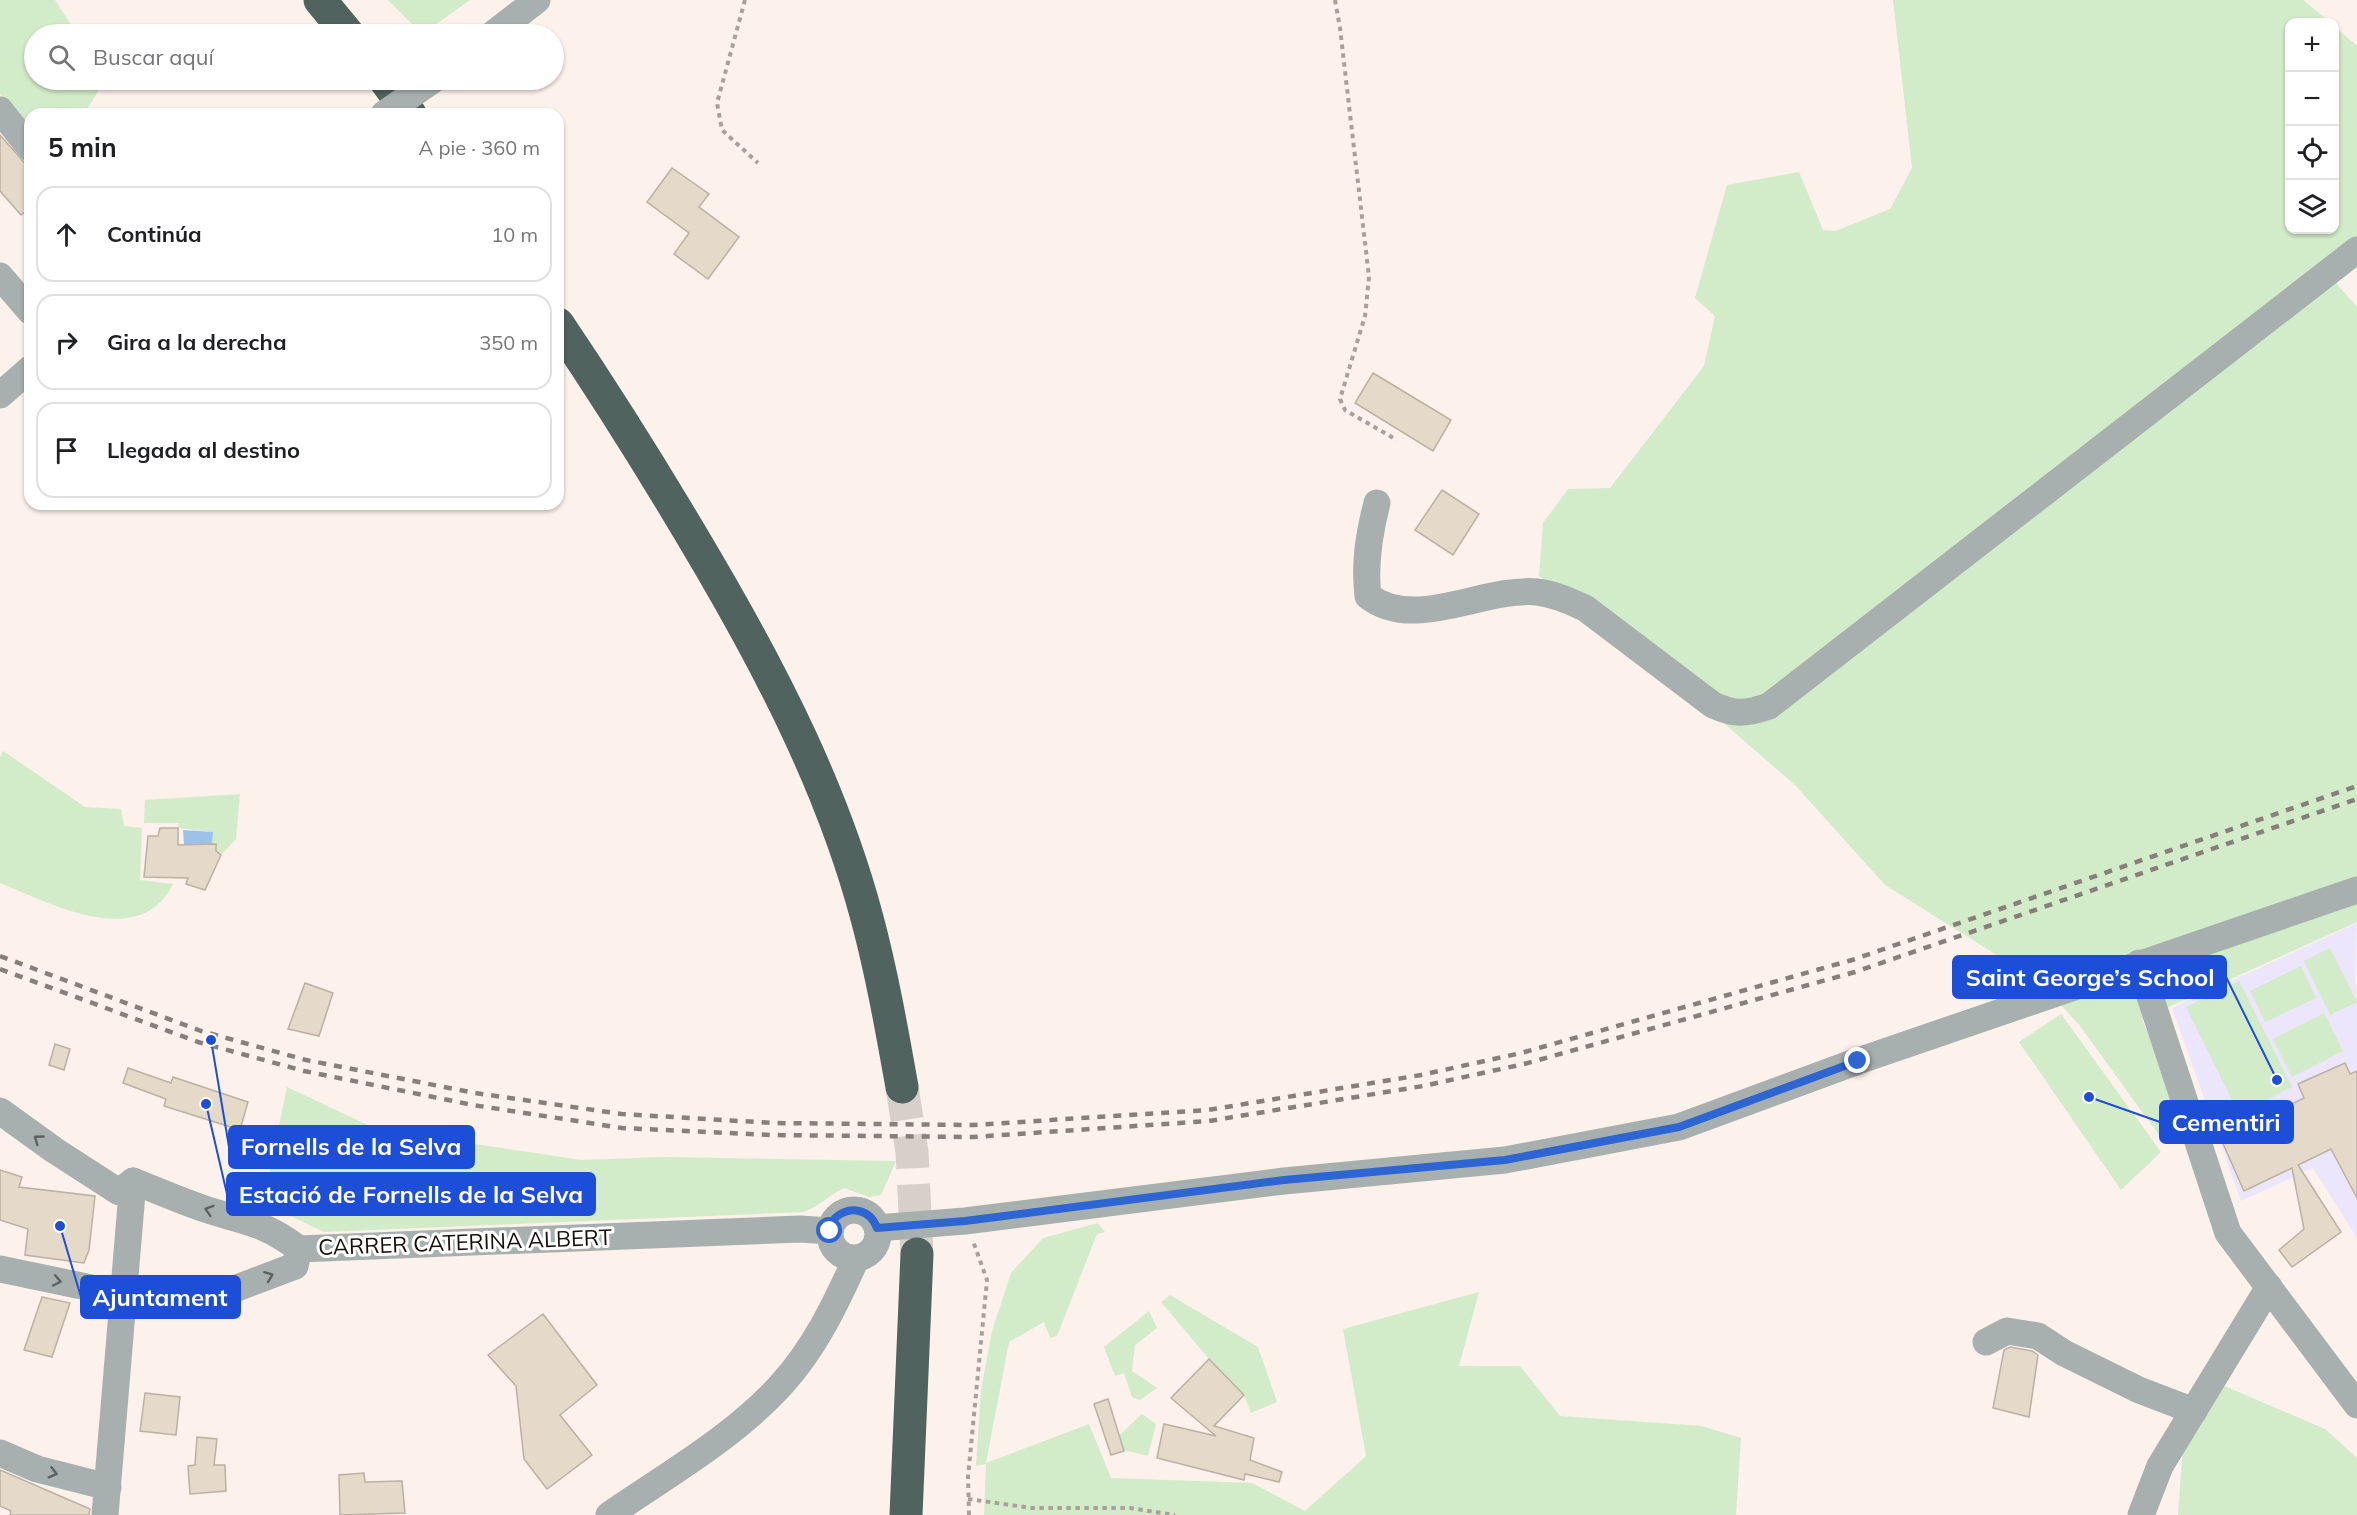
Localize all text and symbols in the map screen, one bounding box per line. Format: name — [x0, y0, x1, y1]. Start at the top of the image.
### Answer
map controls — [2285, 18, 2339, 234]
button: + — [2285, 18, 2339, 72]
search box — [24, 24, 564, 90]
icon: search — [45, 41, 78, 74]
text: Buscar aquí — [93, 43, 214, 71]
button: − — [2285, 72, 2339, 126]
button: locate — [2285, 126, 2339, 180]
text: 5 min — [48, 131, 117, 164]
text: A pie · 360 m — [419, 135, 540, 160]
button: layers — [2285, 180, 2339, 234]
icon: ahead — [50, 218, 83, 251]
text: Continúa — [107, 220, 202, 248]
text: 10 m — [491, 222, 538, 247]
icon: right — [50, 326, 83, 359]
text: Gira a la derecha — [107, 328, 287, 356]
text: 350 m — [479, 330, 538, 355]
icon: arrive — [50, 434, 83, 467]
text: Llegada al destino — [107, 436, 300, 464]
callout: Saint George’s School — [1953, 956, 2226, 998]
text: Saint George’s School — [1965, 962, 2215, 992]
route end — [1844, 1047, 1870, 1073]
callout: Cementiri — [2160, 1101, 2293, 1143]
text: Cementiri — [2171, 1107, 2281, 1137]
callout: Fornells de la Selva — [229, 1126, 474, 1168]
text: Fornells de la Selva — [241, 1131, 461, 1161]
one-way arrow — [33, 1135, 44, 1146]
callout: Estació de Fornells de la Selva — [227, 1173, 595, 1215]
text: Estació de Fornells de la Selva — [239, 1179, 583, 1209]
one-way arrow — [204, 1205, 215, 1217]
route start — [816, 1217, 842, 1243]
street label: CARRER CATERINA ALBERT — [318, 1223, 612, 1261]
one-way arrow — [263, 1271, 274, 1283]
one-way arrow — [52, 1274, 62, 1287]
callout: Ajuntament — [81, 1276, 240, 1318]
text: Ajuntament — [92, 1282, 228, 1312]
one-way arrow — [48, 1465, 58, 1478]

